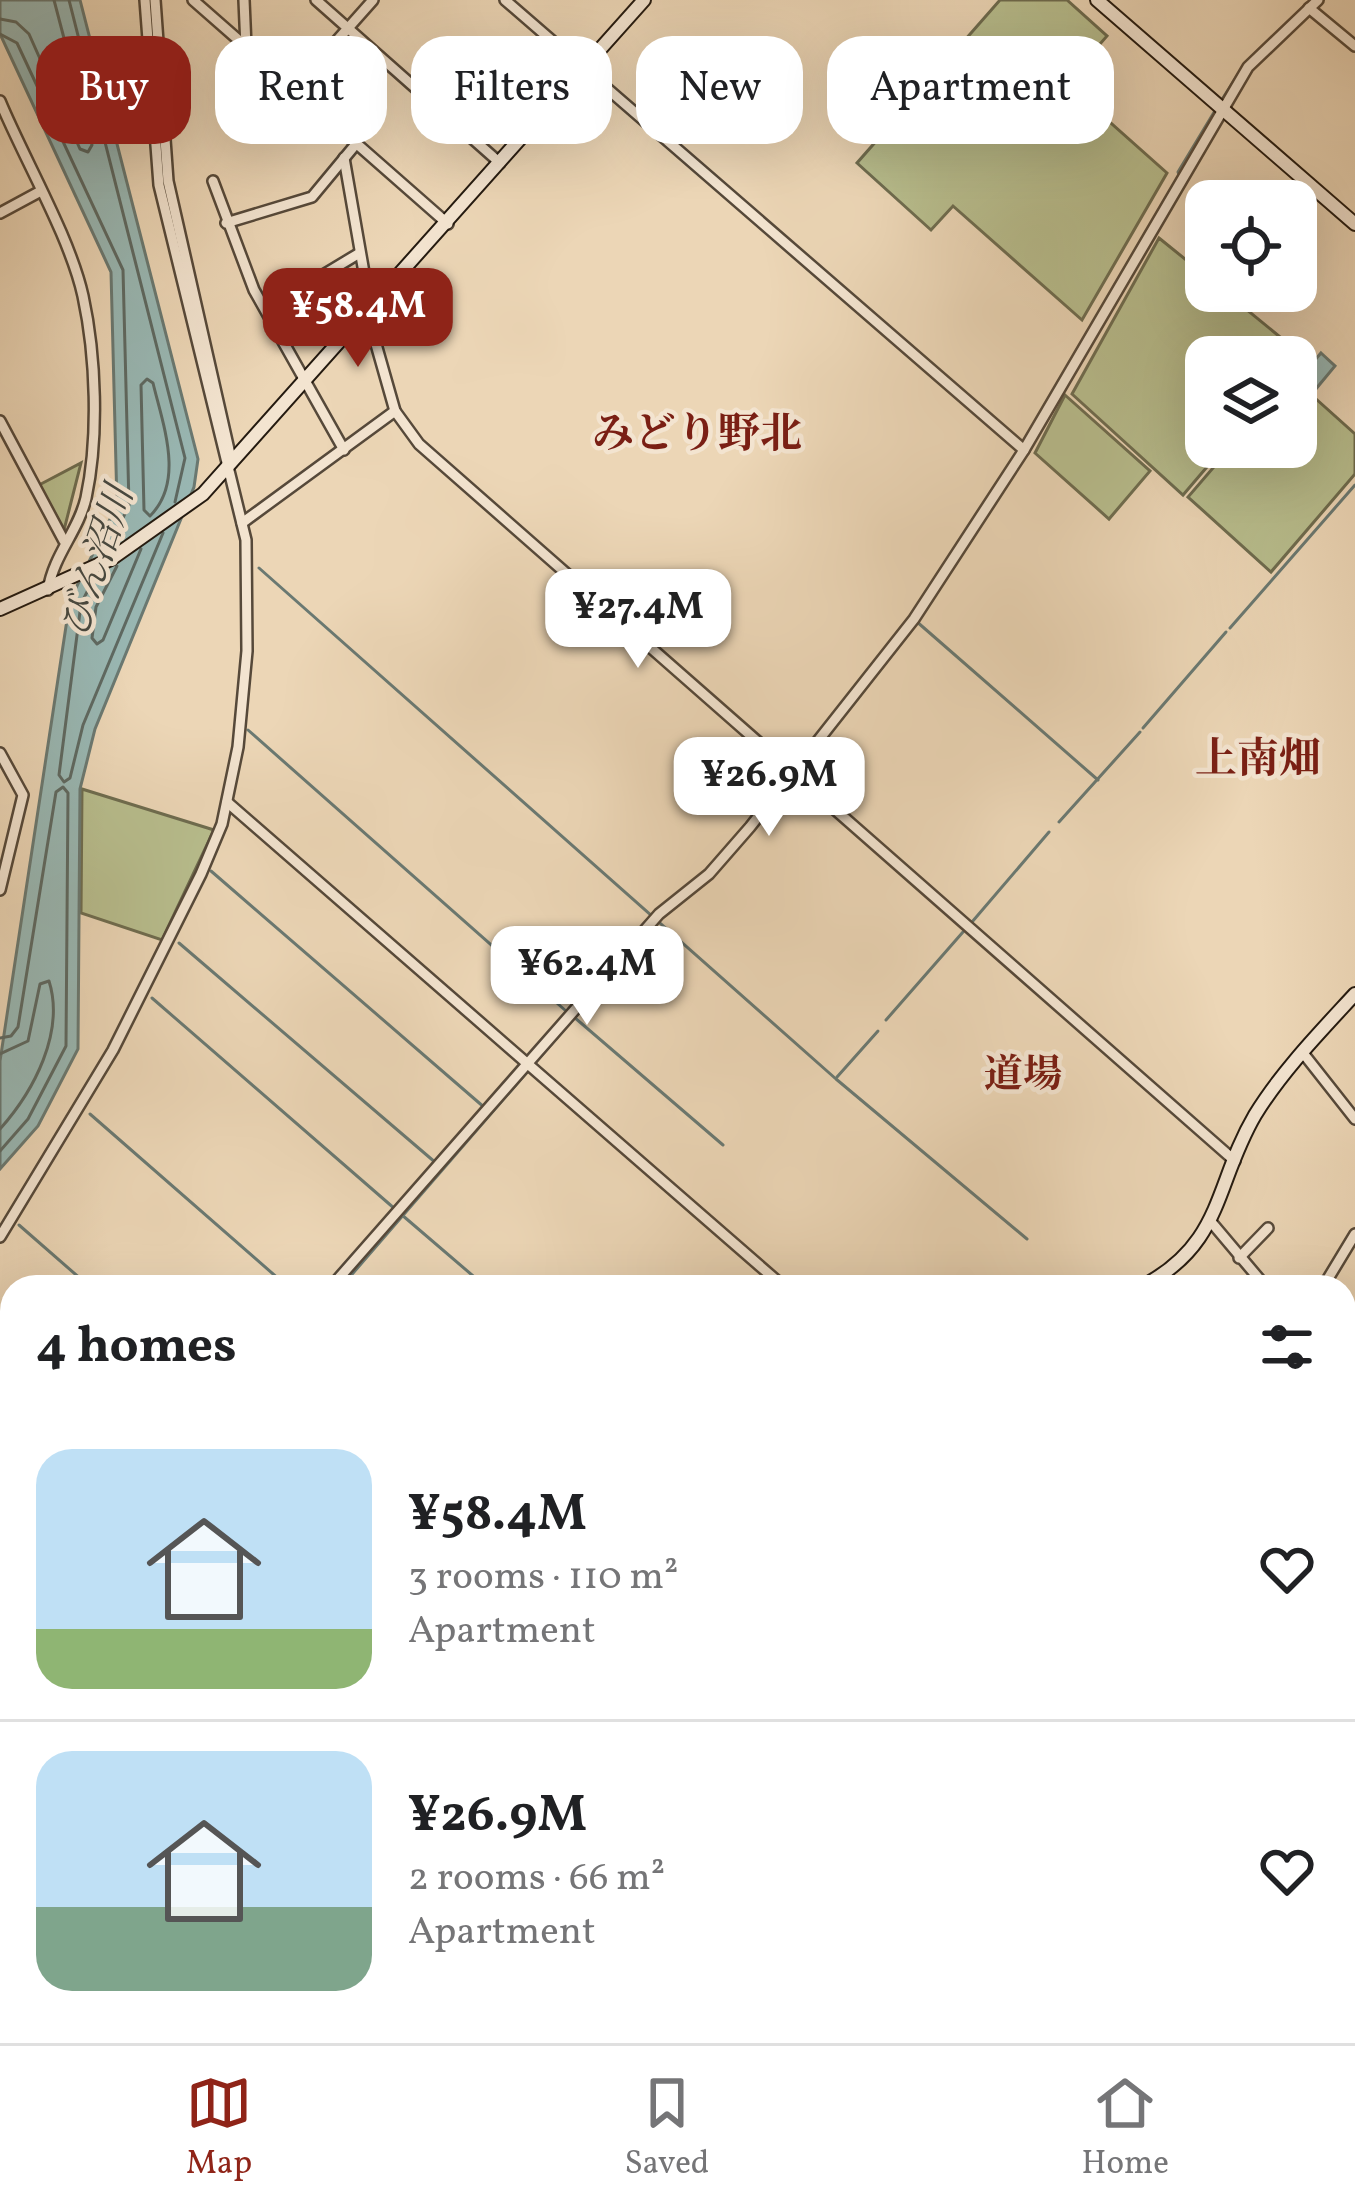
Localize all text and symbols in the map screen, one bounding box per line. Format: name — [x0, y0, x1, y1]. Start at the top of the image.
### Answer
chip: Buy — [36, 36, 191, 144]
chip: Rent — [215, 36, 387, 144]
chip: Filters — [411, 36, 612, 144]
chip: New — [636, 36, 803, 144]
chip: Apartment — [827, 36, 1114, 144]
map controls — [1185, 180, 1317, 468]
button: locate — [1185, 180, 1317, 312]
pin: ¥58.4M — [260, 268, 456, 370]
text: ¥58.4M — [290, 280, 426, 334]
button: layers — [1185, 336, 1317, 468]
district label: みどり野北 — [592, 407, 802, 466]
water label: びん沼川 — [49, 476, 150, 645]
pin: ¥27.4M — [540, 569, 736, 671]
text: ¥27.4M — [572, 581, 704, 635]
district label: 上南畑 — [1195, 732, 1321, 791]
pin: ¥26.9M — [671, 737, 867, 839]
text: ¥26.9M — [701, 749, 837, 803]
pin: ¥62.4M — [489, 926, 685, 1028]
text: ¥62.4M — [518, 938, 656, 992]
district label: 道場 — [984, 1050, 1062, 1104]
text: 4 homes — [36, 1312, 237, 1383]
icon: filters — [1254, 1314, 1320, 1380]
text: ¥58.4M — [408, 1480, 586, 1551]
icon: home — [132, 1497, 276, 1641]
icon: heart — [1254, 1536, 1320, 1602]
text: 3 rooms · 110 m² — [408, 1551, 679, 1605]
text: Apartment — [408, 1605, 596, 1659]
text: ¥26.9M — [408, 1781, 587, 1852]
icon: home — [132, 1799, 276, 1943]
icon: heart — [1254, 1838, 1320, 1904]
text: 2 rooms · 66 m² — [408, 1852, 665, 1906]
text: Apartment — [408, 1906, 596, 1960]
tab: Map — [186, 2070, 252, 2188]
tab: Saved — [624, 2070, 709, 2188]
tab: Home — [1082, 2070, 1169, 2188]

